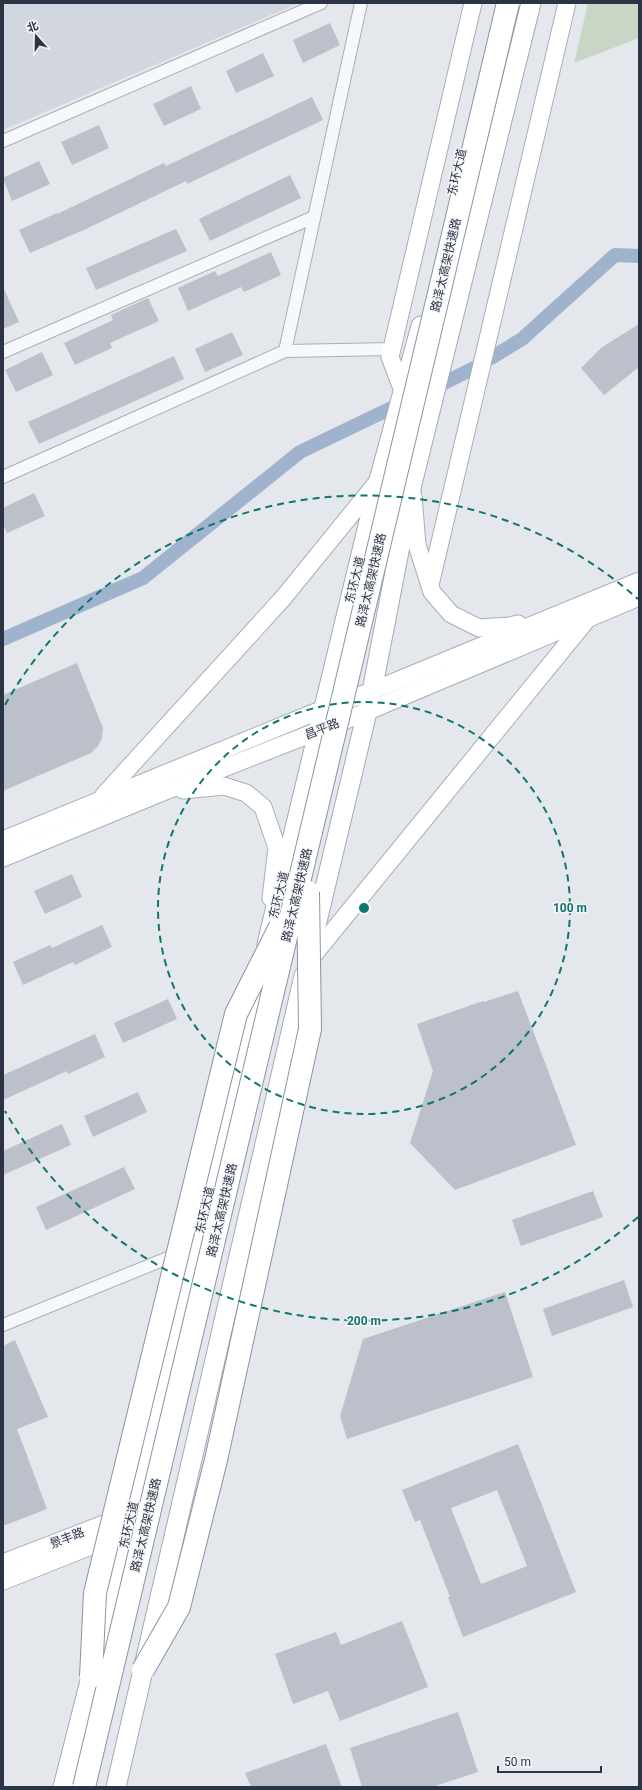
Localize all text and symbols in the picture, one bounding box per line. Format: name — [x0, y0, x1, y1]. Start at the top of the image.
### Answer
north arrow — [16, 16, 56, 56]
text: 北 — [25, 19, 40, 35]
street label: 东环大道 — [445, 147, 469, 197]
street label: 路泽太高架快速路 — [428, 217, 464, 313]
street label: 路泽太高架快速路 — [353, 532, 389, 628]
street label: 东环大道 — [342, 555, 368, 605]
street label: 昌平路 — [303, 716, 341, 742]
street label: 路泽太高架快速路 — [279, 847, 315, 943]
street label: 东环大道 — [266, 870, 292, 920]
centre of rings — [357, 901, 371, 915]
text: 100 m — [553, 901, 587, 915]
street label: 路泽太高架快速路 — [204, 1162, 240, 1258]
street label: 东环大道 — [193, 1185, 217, 1235]
text: 200 m — [347, 1314, 381, 1328]
street label: 路泽太高架快速路 — [128, 1477, 164, 1573]
street label: 东环大道 — [117, 1500, 141, 1550]
street label: 景丰路 — [48, 1525, 86, 1551]
scale bar — [498, 1748, 601, 1774]
text: 50 m — [504, 1755, 531, 1769]

